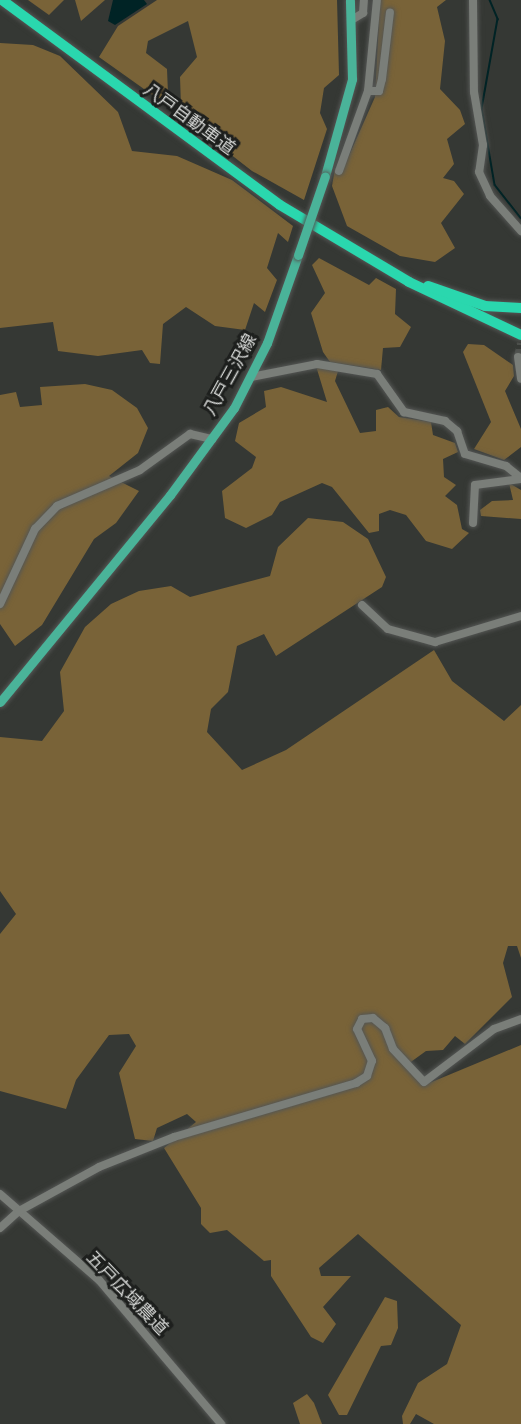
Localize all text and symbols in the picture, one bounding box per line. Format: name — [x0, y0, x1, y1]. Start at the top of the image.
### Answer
street label: 八戸自動車道 — [139, 79, 239, 159]
street label: 八戸三沢線 — [199, 330, 261, 420]
street label: 五戸広域農道 — [82, 1247, 172, 1339]

